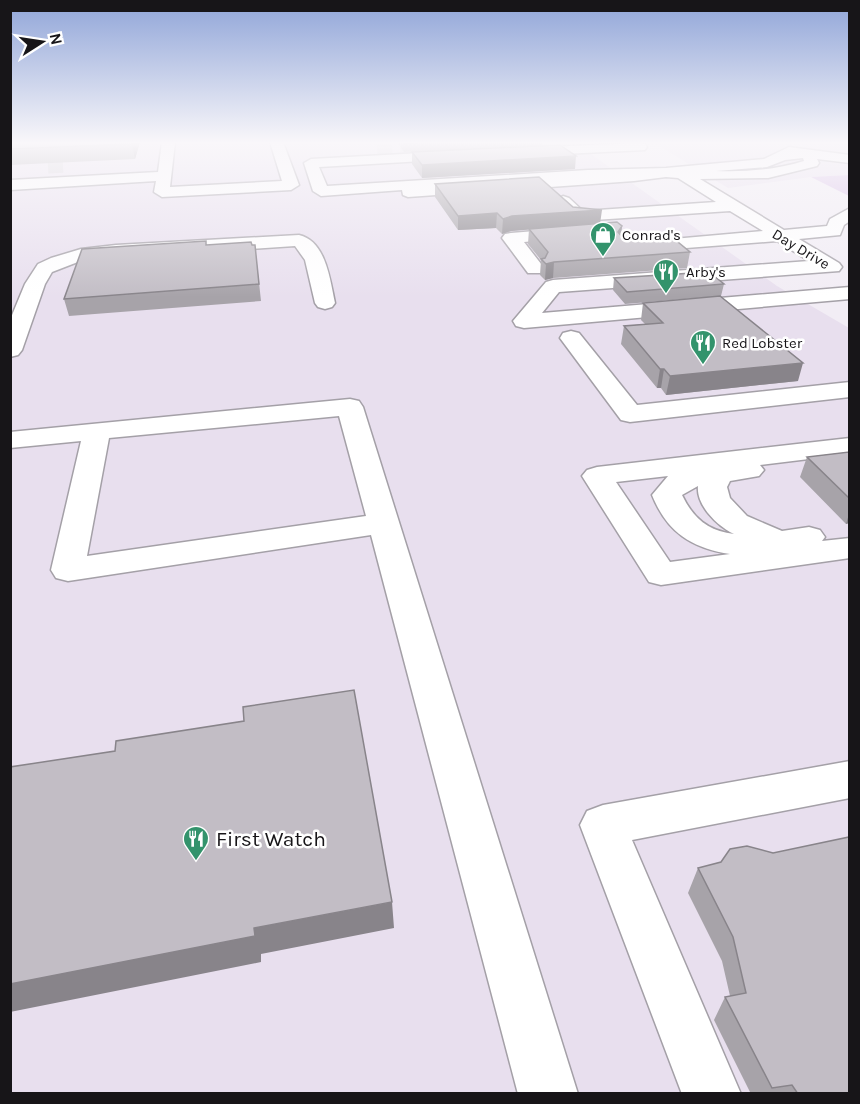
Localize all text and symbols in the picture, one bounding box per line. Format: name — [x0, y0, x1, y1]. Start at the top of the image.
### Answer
north arrow — [12, 12, 72, 72]
text: N — [46, 31, 67, 47]
shop icon: Conrad's — [588, 220, 618, 258]
street label: Day Drive — [769, 225, 833, 273]
place label: Conrad's — [622, 226, 681, 244]
restaurant icon: Arby's — [651, 257, 681, 295]
place label: Arby's — [686, 263, 726, 281]
restaurant icon: Red Lobster — [688, 328, 718, 366]
place label: Red Lobster — [722, 334, 803, 352]
restaurant icon: First Watch — [181, 824, 211, 862]
place label: First Watch — [216, 827, 326, 851]

